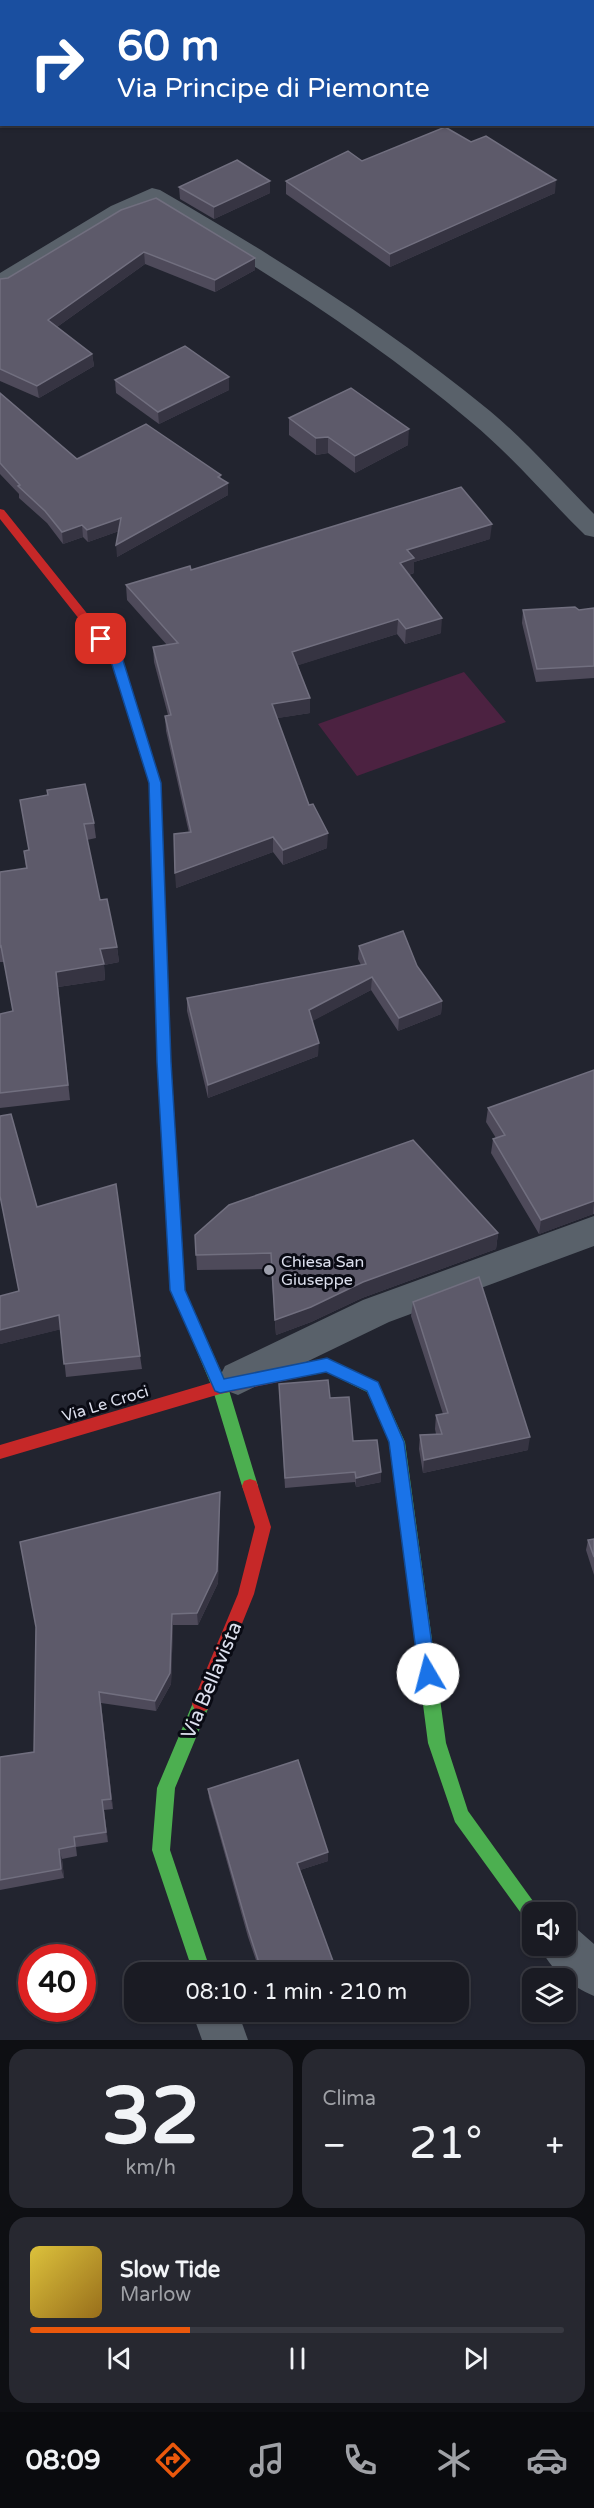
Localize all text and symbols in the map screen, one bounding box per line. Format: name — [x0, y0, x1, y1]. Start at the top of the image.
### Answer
text: 60 m — [117, 21, 219, 72]
icon: right — [18, 24, 96, 102]
text: Via Principe di Piemonte — [117, 72, 430, 105]
pin — [75, 613, 126, 664]
icon: arrive — [84, 622, 117, 655]
place label: Chiesa San Giuseppe — [281, 1252, 364, 1290]
marker: Chiesa San Giuseppe — [262, 1263, 276, 1277]
street label: Via Le Croci — [59, 1381, 151, 1427]
street label: Via Bellavista — [176, 1618, 247, 1743]
position arrow — [396, 1642, 460, 1706]
map controls — [522, 1902, 576, 2022]
button: sound — [522, 1902, 576, 1956]
speed limit sign: 40 — [18, 1944, 96, 2022]
button: layers — [522, 1968, 576, 2022]
text: 08:10 · 1 min · 210 m — [186, 1979, 407, 2005]
text: 32 — [102, 2070, 200, 2164]
text: Clima — [323, 2087, 376, 2111]
text: 21° — [409, 2117, 482, 2171]
text: − — [323, 2126, 346, 2165]
text: + — [545, 2126, 564, 2165]
text: km/h — [126, 2156, 176, 2180]
text: Slow Tide — [120, 2257, 220, 2283]
text: Marlow — [120, 2283, 191, 2307]
icon: previous — [103, 2342, 136, 2375]
icon: pause — [281, 2342, 314, 2375]
icon: next — [459, 2342, 492, 2375]
icon: directions — [152, 2439, 194, 2481]
icon: music — [246, 2439, 288, 2481]
icon: phone — [339, 2439, 381, 2481]
icon: climate — [433, 2439, 475, 2481]
icon: car — [526, 2439, 568, 2481]
text: 08:09 — [26, 2444, 101, 2477]

